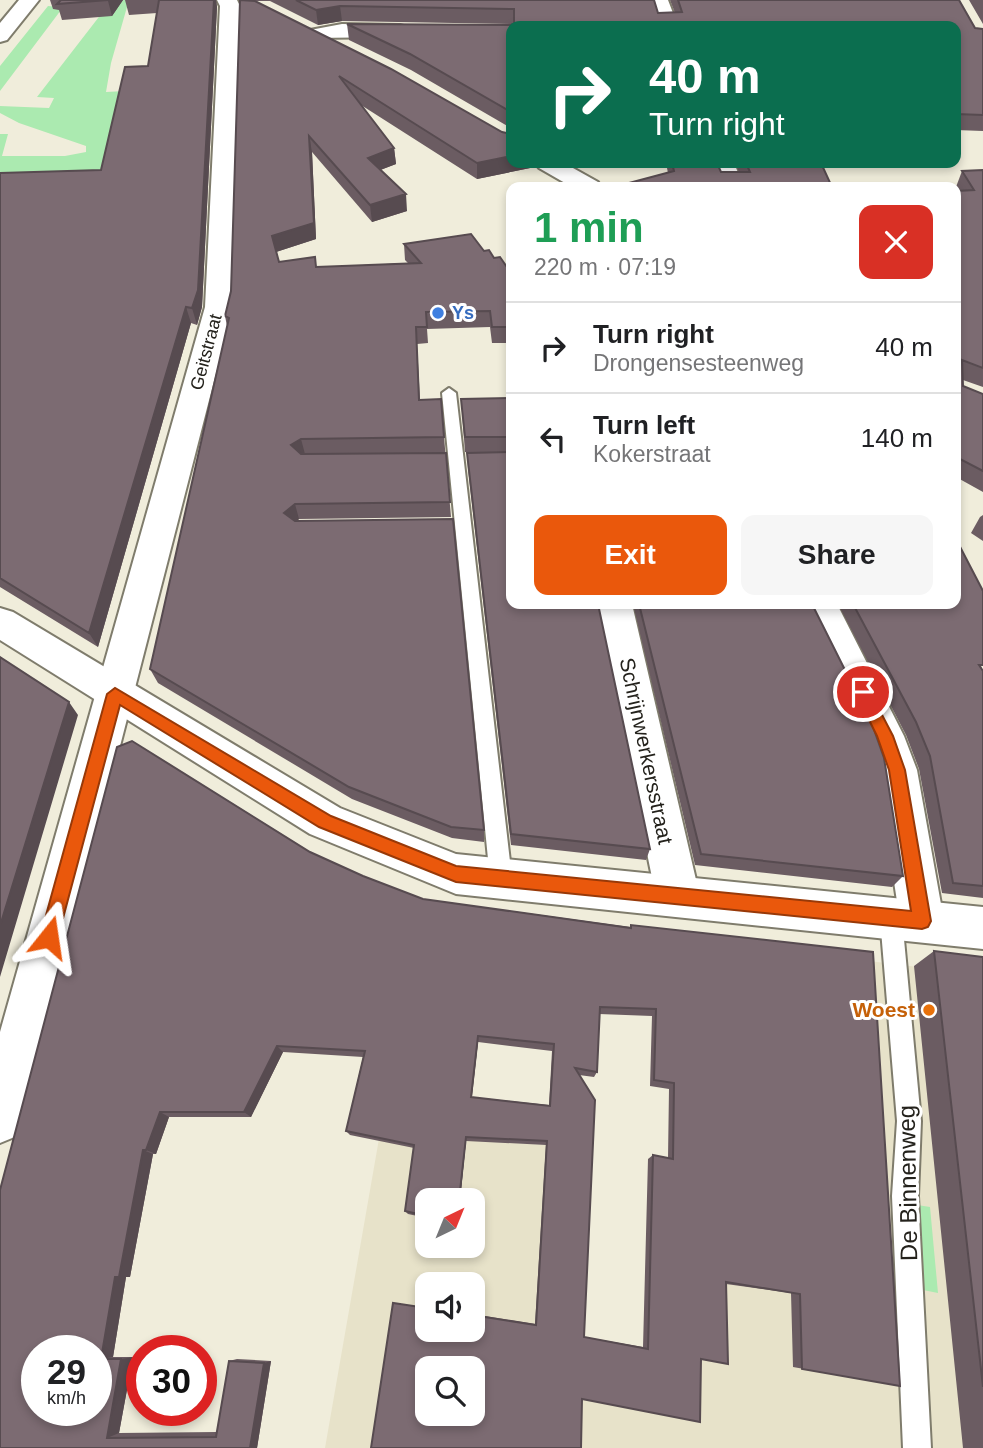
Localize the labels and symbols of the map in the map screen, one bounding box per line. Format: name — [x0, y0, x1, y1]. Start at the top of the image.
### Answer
place label: Ys — [452, 303, 474, 323]
marker: Ys — [430, 305, 446, 321]
street label: Geitstraat — [186, 312, 226, 392]
street label: Schrijnwerkersstraat — [615, 655, 678, 846]
pin — [833, 662, 893, 722]
position arrow — [12, 900, 86, 974]
place label: Woest — [852, 998, 915, 1021]
marker: Woest — [921, 1002, 937, 1018]
street label: De Binnenweg — [893, 1105, 922, 1261]
north arrow — [415, 1188, 485, 1258]
speed limit sign: 30 — [126, 1335, 217, 1426]

